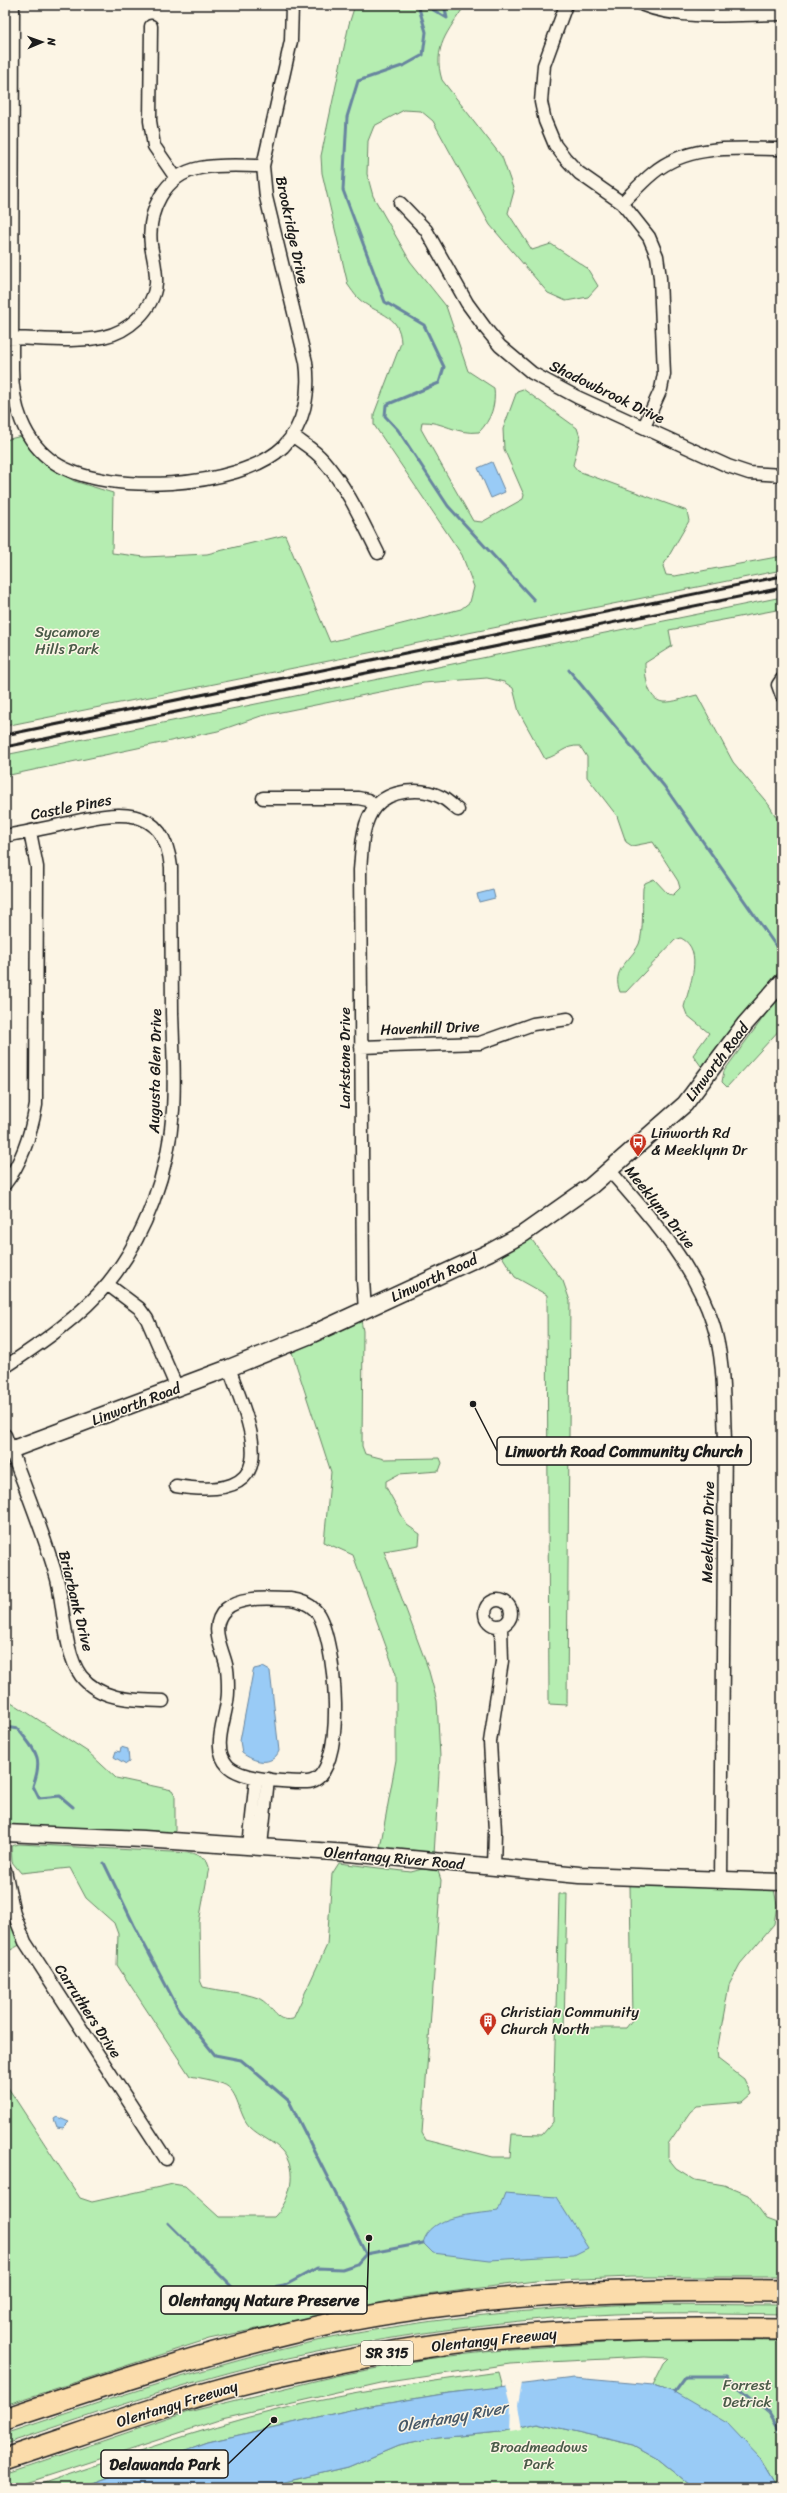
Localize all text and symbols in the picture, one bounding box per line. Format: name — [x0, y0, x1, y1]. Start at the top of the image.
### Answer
north arrow — [22, 22, 62, 62]
text: N — [42, 37, 61, 46]
street label: Brookridge Drive — [268, 174, 316, 286]
street label: Shadowbrook Drive — [545, 353, 669, 431]
park label: Sycamore Hills Park — [35, 619, 99, 662]
street label: Castle Pines — [28, 786, 114, 828]
street label: Larkstone Drive — [332, 1007, 358, 1109]
street label: Augusta Glen Drive — [141, 1008, 169, 1135]
street label: Havenhill Drive — [380, 1013, 480, 1043]
street label: Linworth Road — [678, 1016, 756, 1107]
place label: Linworth Rd & Meeklynn Dr — [651, 1120, 748, 1163]
bus stop icon: Linworth Rd & Meeklynn Dr — [628, 1132, 648, 1157]
street label: Meeklynn Drive — [618, 1159, 702, 1255]
street label: Linworth Road — [386, 1246, 483, 1310]
street label: Linworth Road — [88, 1375, 185, 1433]
callout: Linworth Road Community Church — [497, 1437, 751, 1465]
text: Linworth Road Community Church — [505, 1437, 743, 1466]
street label: Meeklynn Drive — [694, 1481, 722, 1583]
street label: Briarbank Drive — [51, 1548, 101, 1654]
street label: Olentangy River Road — [323, 1839, 466, 1877]
street label: Carruthers Drive — [48, 1958, 129, 2064]
place label: Christian Community Church North — [501, 1999, 639, 2042]
building icon: Christian Community Church North — [478, 2011, 498, 2036]
callout: Olentangy Nature Preserve — [161, 2286, 367, 2314]
text: Olentangy Nature Preserve — [168, 2286, 360, 2315]
street label: Olentangy Freeway — [430, 2320, 558, 2360]
road number: SR 315 — [361, 2341, 413, 2365]
park label: Forrest Detrick — [723, 2372, 773, 2415]
street label: Olentangy Freeway — [113, 2373, 241, 2435]
water label: Olentangy River — [394, 2392, 513, 2441]
park label: Broadmeadows Park — [491, 2434, 588, 2477]
callout: Delawanda Park — [101, 2450, 228, 2478]
text: Delawanda Park — [109, 2450, 221, 2479]

